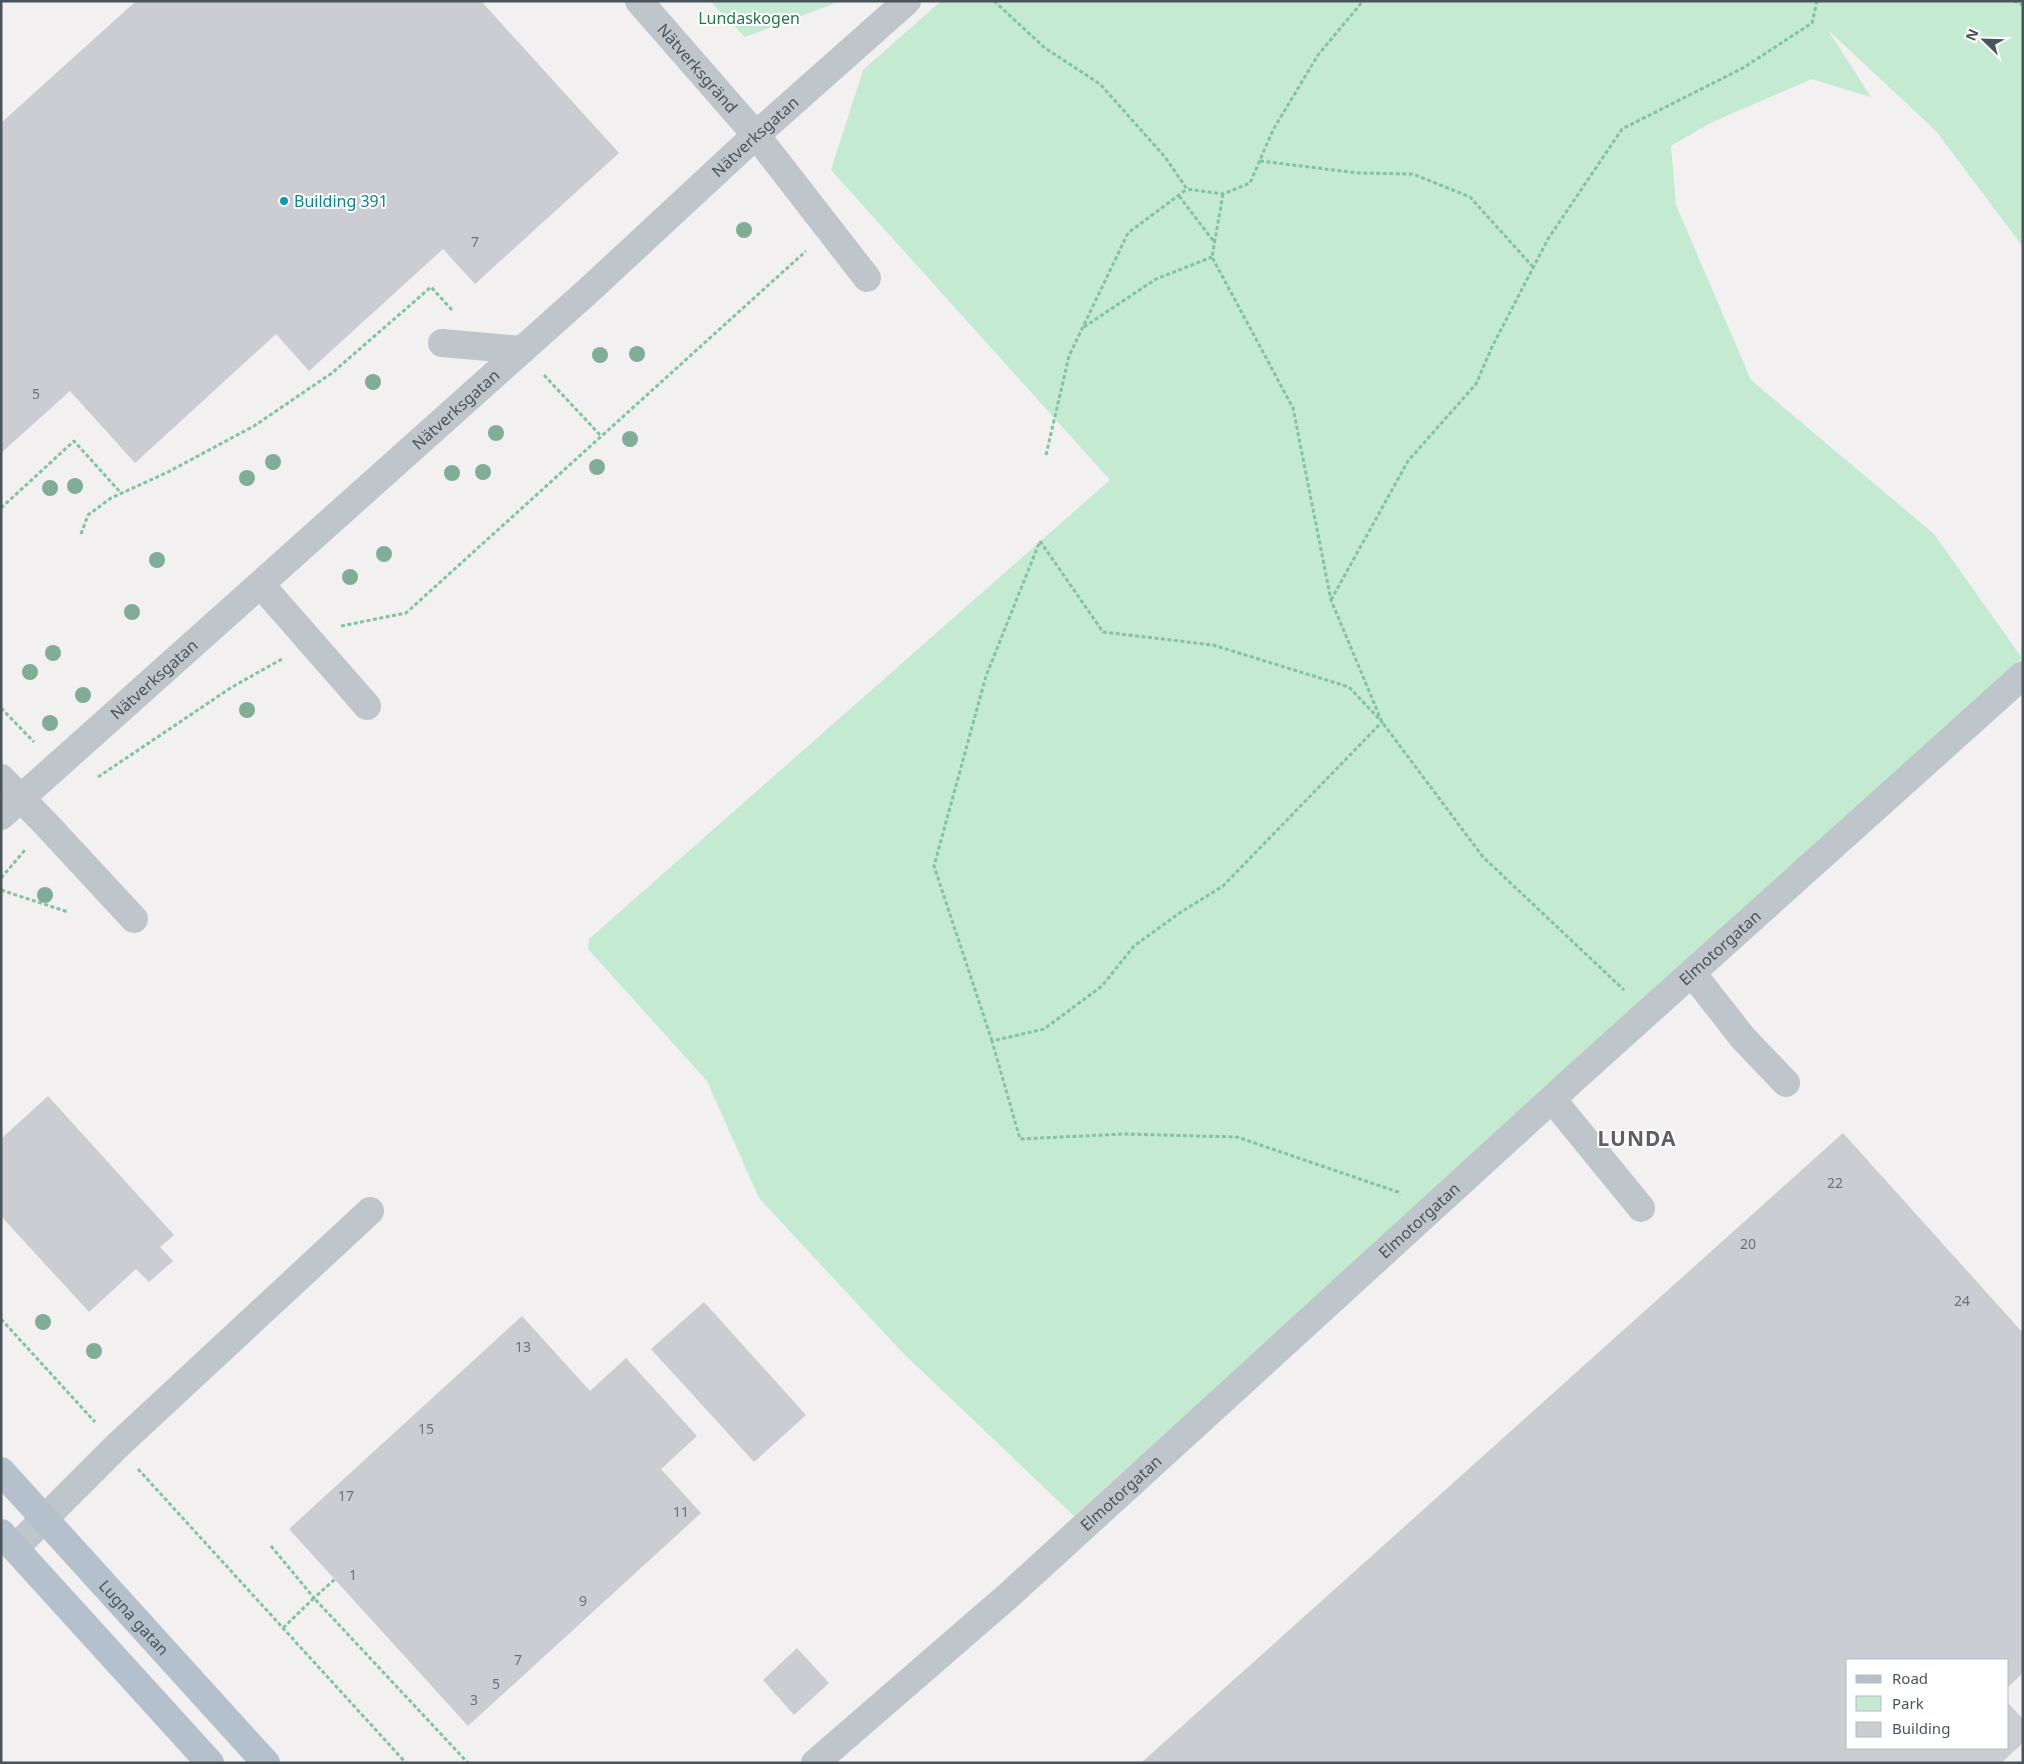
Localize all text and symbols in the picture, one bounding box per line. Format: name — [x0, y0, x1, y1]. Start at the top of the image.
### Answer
park label: Lundaskogen — [698, 7, 800, 29]
north arrow — [1959, 15, 2009, 65]
street label: Nätverksgränd — [652, 19, 743, 117]
text: N — [1961, 26, 1983, 44]
street label: Nätverksgatan — [707, 91, 803, 182]
place label: Building 391 — [294, 190, 388, 212]
marker: Building 391 — [278, 195, 290, 207]
house number: 7 — [471, 232, 479, 251]
street label: Nätverksgatan — [407, 364, 504, 454]
house number: 5 — [32, 384, 40, 403]
street label: Nätverksgatan — [105, 634, 202, 724]
street label: Elmotorgatan — [1674, 905, 1765, 990]
district label: LUNDA — [1598, 1124, 1676, 1152]
house number: 22 — [1827, 1173, 1843, 1192]
street label: Elmotorgatan — [1374, 1177, 1464, 1263]
house number: 20 — [1740, 1234, 1756, 1253]
house number: 24 — [1954, 1291, 1970, 1310]
house number: 13 — [515, 1337, 531, 1356]
house number: 15 — [418, 1419, 434, 1438]
street label: Elmotorgatan — [1075, 1450, 1166, 1536]
house number: 17 — [338, 1486, 354, 1505]
house number: 11 — [673, 1502, 689, 1521]
house number: 1 — [349, 1565, 357, 1584]
street label: Lugna gatan — [94, 1575, 174, 1660]
house number: 9 — [579, 1591, 587, 1610]
house number: 7 — [514, 1650, 522, 1669]
legend — [1846, 1659, 2009, 1749]
text: Road — [1892, 1668, 1928, 1688]
house number: 5 — [492, 1674, 500, 1693]
house number: 3 — [470, 1690, 478, 1709]
text: Park — [1892, 1693, 1924, 1713]
text: Building — [1892, 1718, 1950, 1738]

